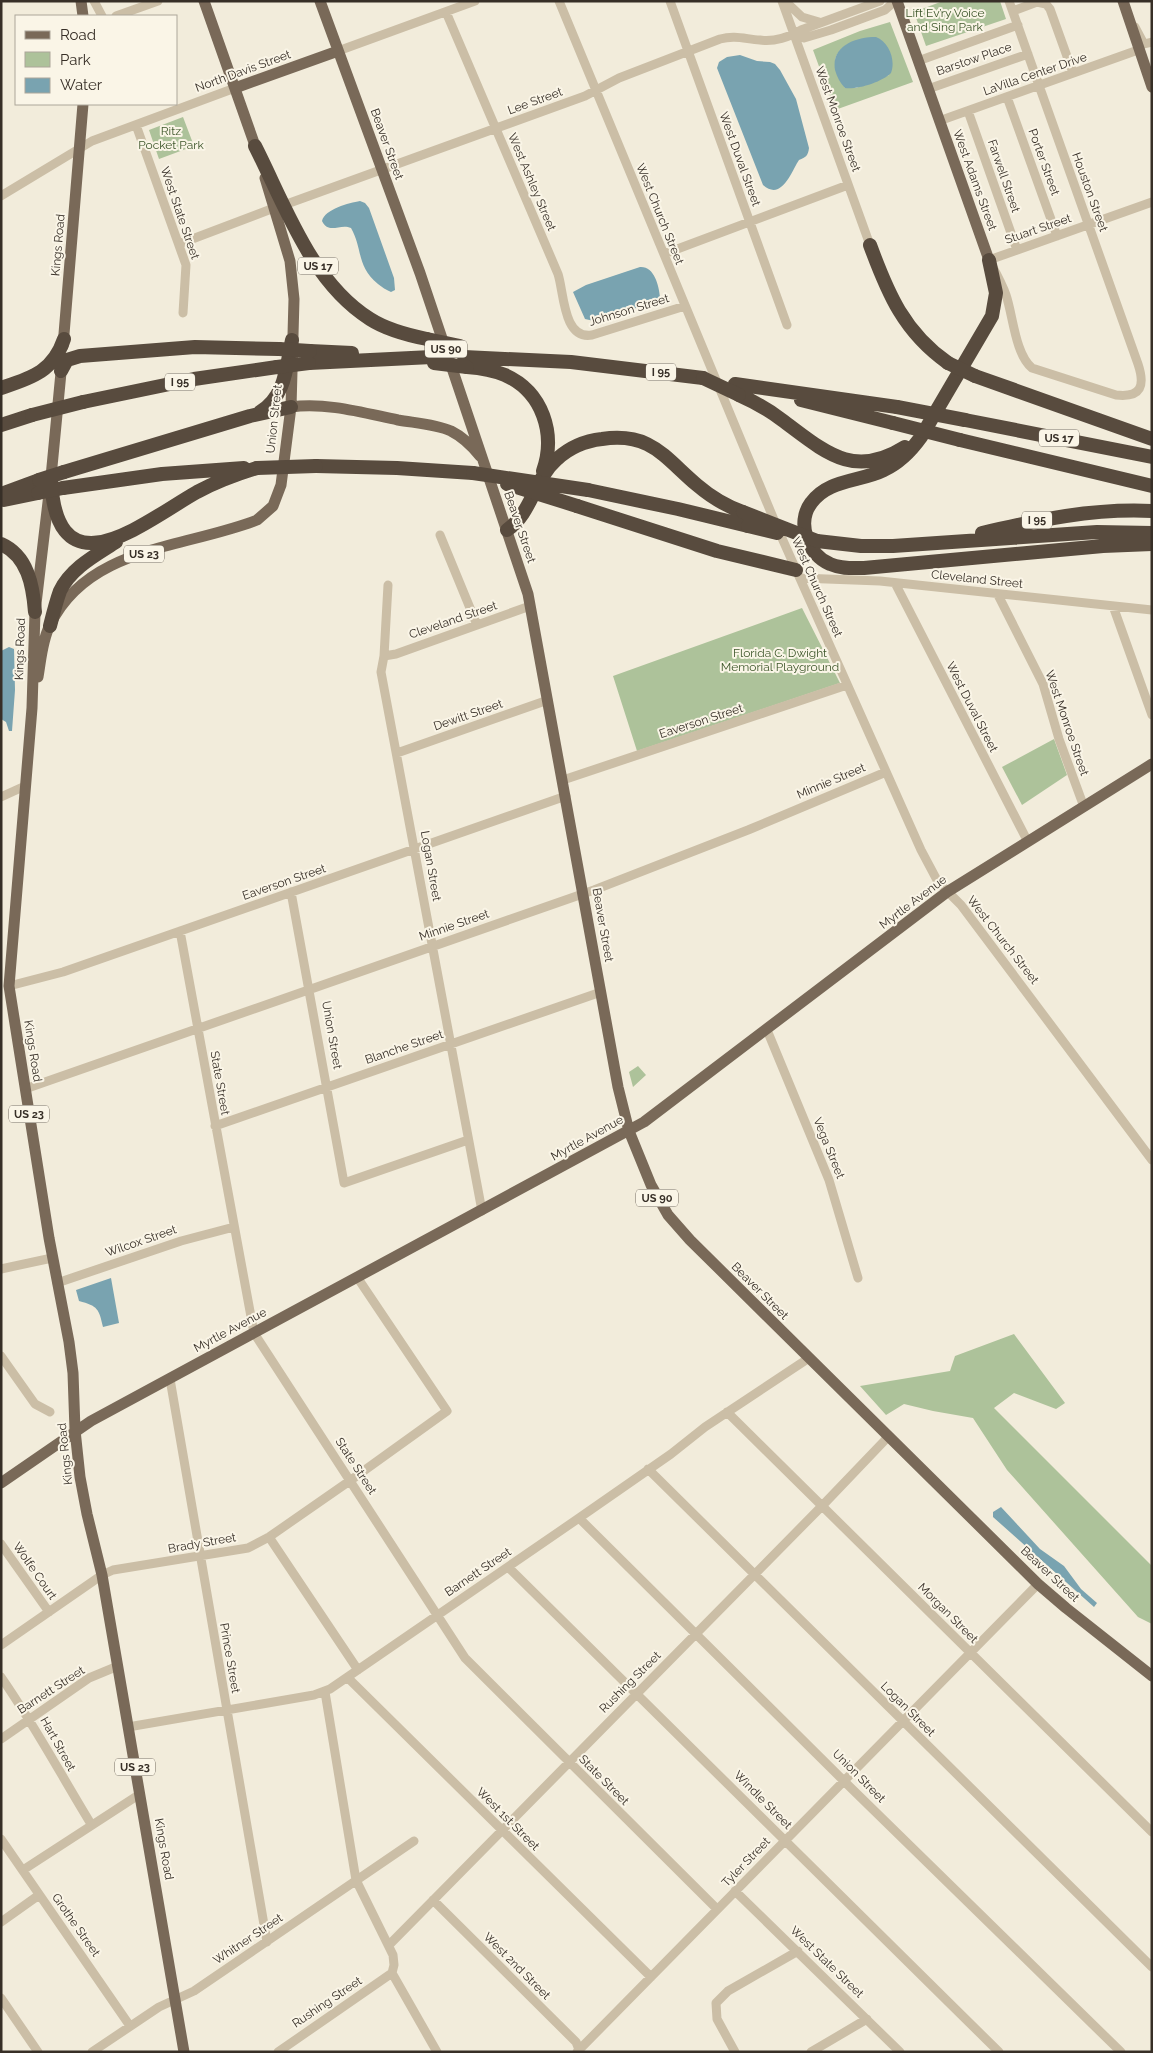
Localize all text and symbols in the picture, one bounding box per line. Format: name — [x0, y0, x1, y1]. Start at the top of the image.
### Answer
park label: Lift Ev’ry Voice and Sing Park — [905, 6, 985, 34]
legend — [15, 15, 178, 105]
text: Road — [60, 26, 96, 44]
street label: Barstow Place — [935, 40, 1013, 78]
street label: North Davis Street — [193, 47, 293, 95]
street label: LaVilla Center Drive — [981, 50, 1089, 98]
text: Park — [60, 51, 91, 69]
street label: West Monroe Street — [812, 65, 864, 173]
text: Water — [60, 76, 103, 94]
street label: Lee Street — [506, 85, 564, 117]
street label: Beaver Street — [368, 106, 406, 182]
street label: West Duval Street — [716, 110, 764, 208]
park label: Ritz Pocket Park — [138, 124, 204, 152]
street label: Porter Street — [1025, 127, 1063, 197]
street label: West Adams Street — [950, 128, 1000, 232]
street label: West Ashley Street — [505, 131, 559, 233]
street label: Farwell Street — [985, 138, 1023, 214]
street label: Houston Street — [1069, 151, 1111, 233]
street label: West Church Street — [633, 161, 687, 267]
street label: West State Street — [158, 165, 202, 261]
street label: Stuart Street — [1003, 211, 1073, 247]
street label: Kings Road — [48, 213, 68, 277]
road number: US 17 — [298, 258, 338, 274]
street label: Johnson Street — [587, 291, 671, 329]
road number: US 90 — [425, 340, 467, 358]
road number: I 95 — [646, 364, 676, 381]
road number: I 95 — [165, 374, 195, 391]
street label: Union Street — [263, 384, 285, 454]
road number: US 17 — [1039, 429, 1079, 446]
street label: Beaver Street — [501, 489, 539, 565]
road number: I 95 — [1022, 512, 1052, 528]
street label: West Church Street — [789, 535, 845, 639]
road number: US 23 — [124, 546, 164, 562]
street label: Cleveland Street — [930, 567, 1024, 591]
street label: Cleveland Street — [407, 598, 499, 642]
street label: Kings Road — [12, 618, 28, 680]
park label: Florida C. Dwight Memorial Playground — [721, 646, 839, 674]
street label: West Duval Street — [943, 660, 1001, 754]
street label: West Monroe Street — [1042, 668, 1092, 778]
street label: Dewitt Street — [432, 697, 504, 733]
street label: Eaverson Street — [657, 701, 745, 741]
street label: Minnie Street — [795, 760, 867, 802]
street label: Logan Street — [418, 830, 444, 902]
street label: Eaverson Street — [240, 861, 328, 903]
street label: Myrtle Avenue — [877, 872, 949, 932]
street label: Beaver Street — [590, 887, 616, 963]
street label: West Church Street — [964, 893, 1042, 987]
street label: Minnie Street — [417, 906, 491, 944]
street label: Union Street — [319, 1000, 345, 1070]
street label: Kings Road — [21, 1019, 45, 1083]
street label: Blanche Street — [363, 1027, 445, 1067]
street label: State Street — [207, 1050, 233, 1116]
road number: US 23 — [9, 1106, 49, 1122]
street label: Myrtle Avenue — [548, 1112, 626, 1164]
street label: Vega Street — [810, 1115, 848, 1181]
road number: US 90 — [636, 1190, 678, 1206]
street label: Wilcox Street — [104, 1222, 178, 1260]
street label: Beaver Street — [729, 1260, 791, 1322]
street label: Myrtle Avenue — [191, 1305, 269, 1355]
street label: Kings Road — [55, 1422, 75, 1486]
street label: State Street — [332, 1435, 380, 1497]
street label: Brady Street — [167, 1530, 237, 1556]
street label: Wolfe Court — [10, 1540, 60, 1602]
street label: Beaver Street — [1018, 1543, 1082, 1605]
street label: Barnett Street — [442, 1545, 514, 1599]
street label: Morgan Street — [915, 1580, 981, 1646]
street label: Prince Street — [217, 1622, 243, 1694]
street label: Rushing Street — [596, 1648, 664, 1716]
street label: Barnett Street — [15, 1663, 87, 1717]
street label: Logan Street — [878, 1679, 938, 1739]
street label: Hart Street — [37, 1714, 79, 1774]
street label: Union Street — [830, 1747, 888, 1805]
street label: State Street — [576, 1752, 632, 1808]
road number: US 23 — [115, 1758, 155, 1775]
street label: Windle Street — [731, 1768, 795, 1832]
street label: West 1st Street — [474, 1785, 542, 1853]
street label: Kings Road — [152, 1817, 176, 1881]
street label: Tyler Street — [719, 1834, 773, 1890]
street label: Grothe Street — [49, 1891, 103, 1959]
street label: Whitner Street — [211, 1911, 285, 1967]
street label: West State Street — [787, 1923, 867, 2001]
street label: West 2nd Street — [481, 1930, 553, 2002]
street label: Rushing Street — [289, 1974, 365, 2030]

